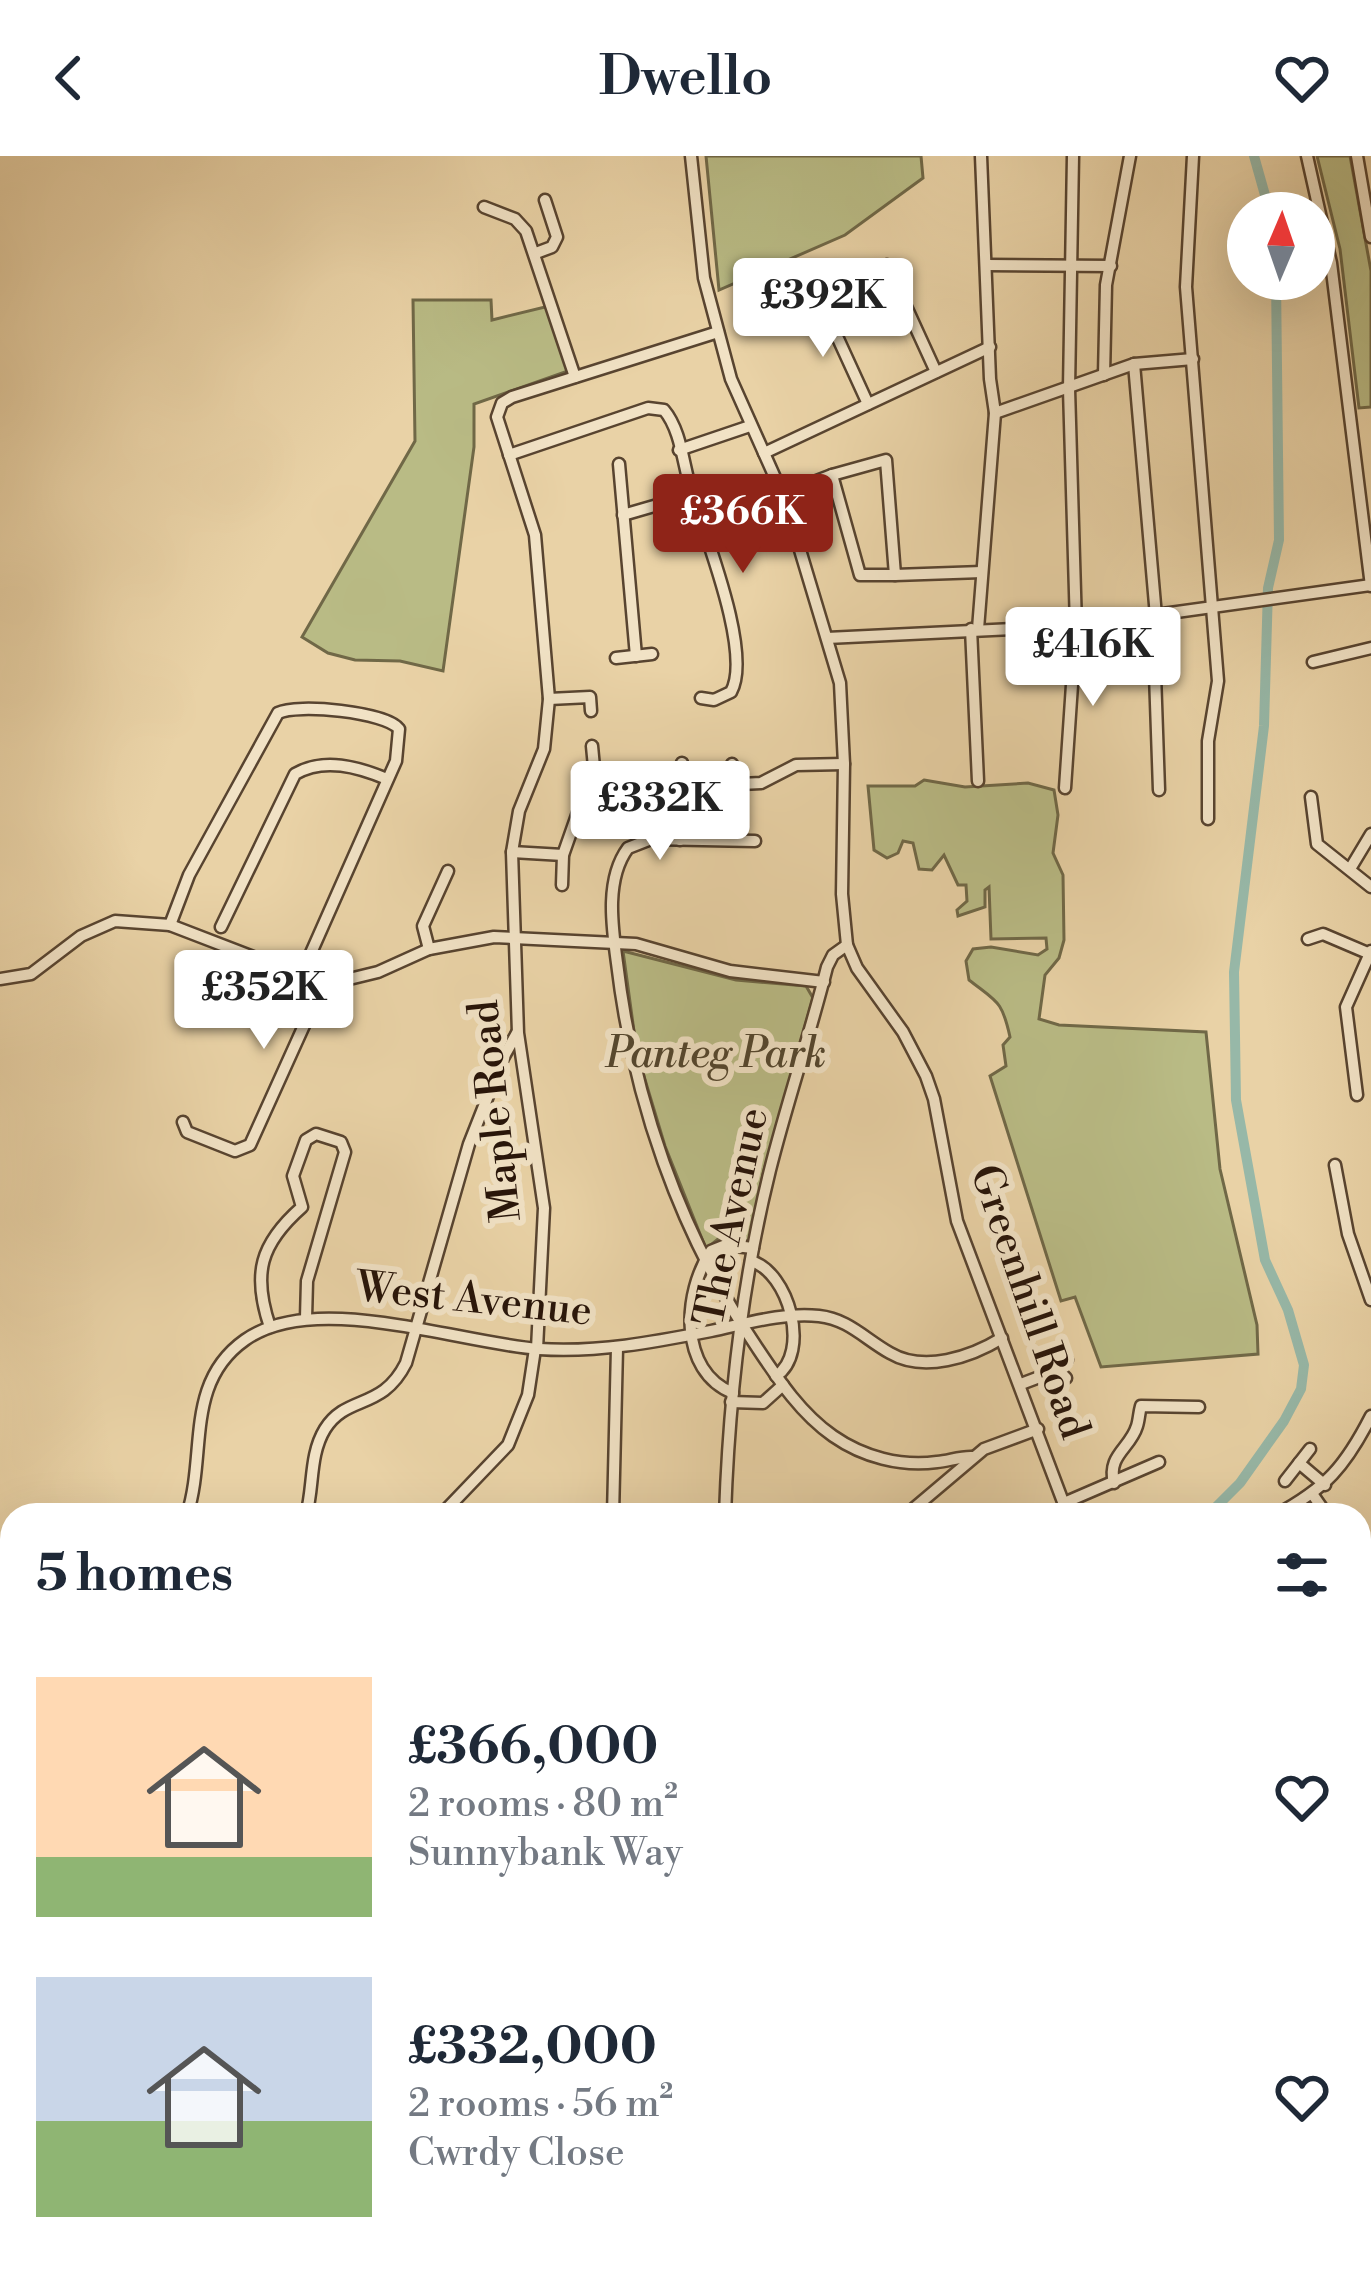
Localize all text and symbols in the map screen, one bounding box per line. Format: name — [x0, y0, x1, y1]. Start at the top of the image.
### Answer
text: Dwello — [599, 44, 772, 112]
icon: back — [36, 45, 102, 111]
icon: heart — [1269, 45, 1335, 111]
north arrow — [1227, 192, 1335, 300]
map controls — [1227, 192, 1335, 300]
pin: £392K — [739, 258, 907, 360]
text: £392K — [760, 272, 886, 321]
pin: £366K — [659, 474, 827, 576]
text: £366K — [680, 488, 806, 537]
pin: £416K — [1009, 607, 1177, 709]
text: £416K — [1033, 621, 1153, 670]
pin: £332K — [576, 761, 744, 863]
text: £332K — [598, 775, 722, 824]
pin: £352K — [180, 950, 348, 1052]
text: £352K — [201, 964, 327, 1013]
street label: Maple Road — [458, 998, 534, 1224]
park label: Panteg Park — [604, 1028, 826, 1081]
street label: The Avenue — [683, 1103, 781, 1331]
street label: Greenhill Road — [957, 1158, 1101, 1446]
street label: West Avenue — [351, 1261, 595, 1339]
icon: filters — [1269, 1542, 1335, 1608]
text: 5 homes — [36, 1543, 233, 1607]
text: £366,000 — [408, 1716, 658, 1780]
icon: home — [132, 1725, 276, 1869]
icon: heart — [1269, 1764, 1335, 1830]
text: 2 rooms · 80 m² — [408, 1780, 678, 1829]
text: Sunnybank Way — [408, 1829, 683, 1878]
text: £332,000 — [408, 2016, 657, 2080]
icon: home — [132, 2025, 276, 2169]
icon: heart — [1269, 2064, 1335, 2130]
text: 2 rooms · 56 m² — [408, 2080, 673, 2129]
text: Cwrdy Close — [408, 2129, 625, 2178]

